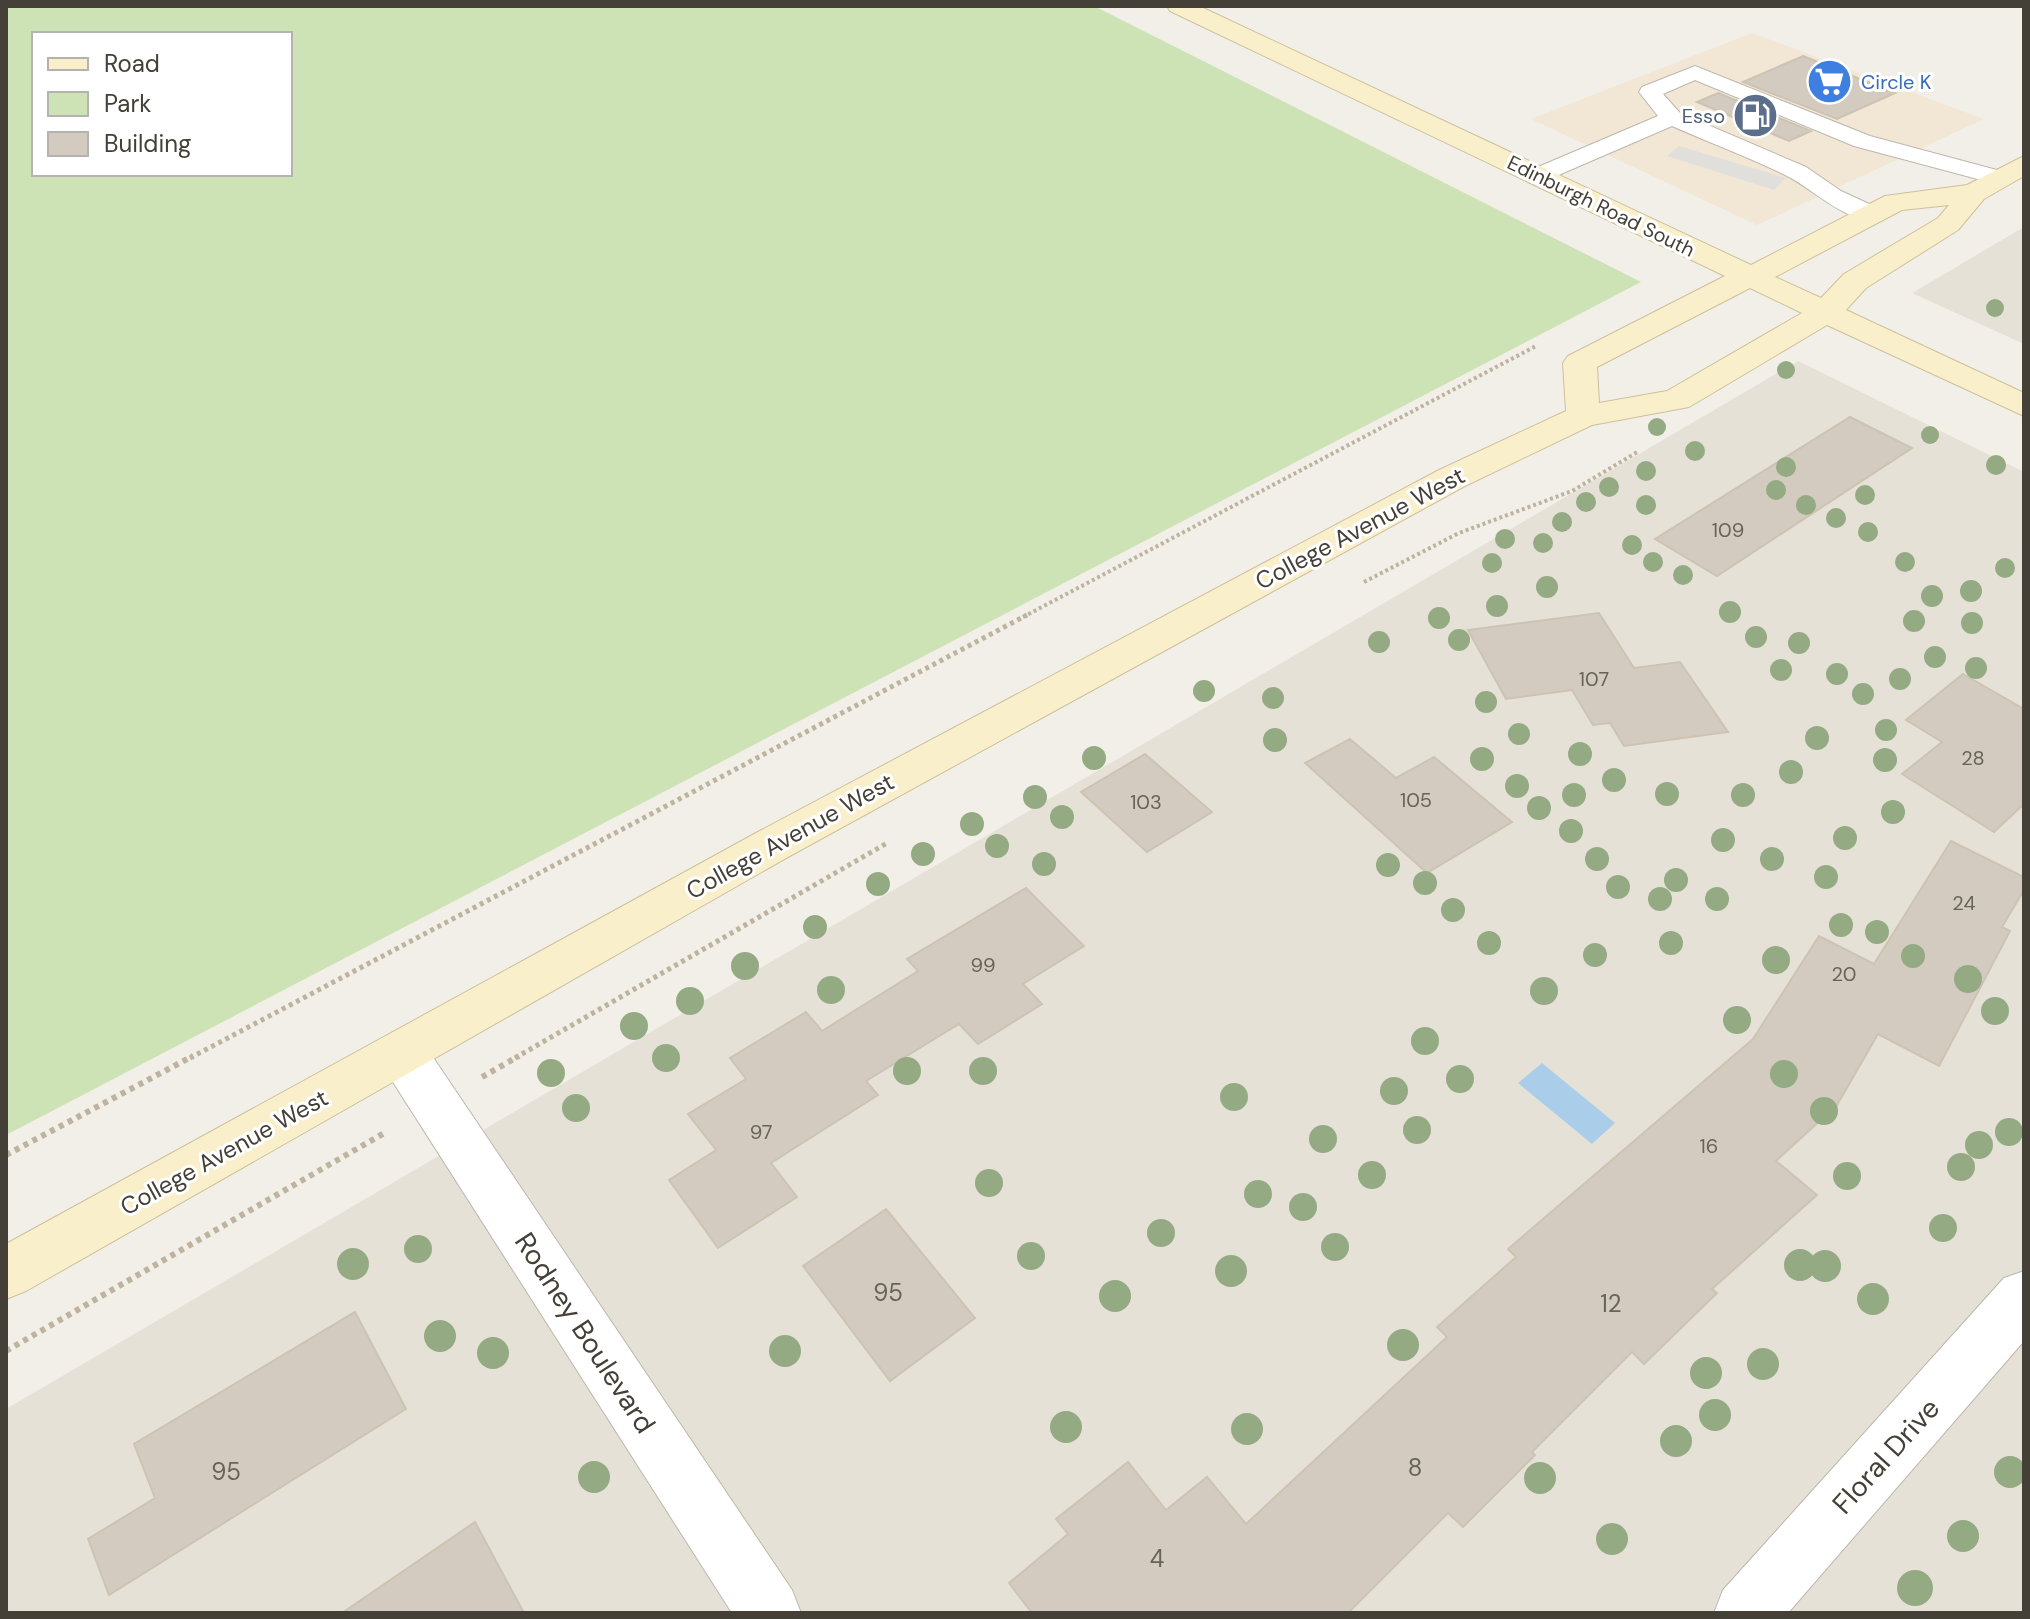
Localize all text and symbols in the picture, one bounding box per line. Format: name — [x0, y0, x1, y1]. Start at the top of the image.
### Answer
legend — [32, 32, 292, 176]
text: Road — [104, 48, 160, 79]
supermarket icon: Circle K — [1806, 58, 1854, 106]
place label: Circle K — [1861, 69, 1932, 95]
text: Park — [104, 88, 151, 119]
fuel station icon: Esso — [1732, 92, 1780, 140]
place label: Esso — [1682, 103, 1725, 129]
text: Building — [104, 128, 191, 159]
street label: Edinburgh Road South — [1503, 149, 1699, 263]
street label: College Avenue West — [1250, 460, 1470, 596]
house number: 109 — [1712, 517, 1744, 543]
house number: 107 — [1579, 666, 1609, 692]
house number: 28 — [1961, 745, 1985, 771]
street label: College Avenue West — [681, 766, 899, 906]
house number: 105 — [1400, 787, 1432, 813]
house number: 103 — [1130, 789, 1162, 815]
house number: 24 — [1952, 890, 1976, 916]
house number: 99 — [970, 952, 996, 978]
house number: 20 — [1832, 961, 1857, 987]
street label: College Avenue West — [115, 1082, 333, 1222]
house number: 97 — [750, 1119, 772, 1145]
house number: 16 — [1700, 1133, 1718, 1159]
street label: Rodney Boulevard — [506, 1226, 664, 1440]
house number: 95 — [873, 1277, 903, 1308]
house number: 12 — [1600, 1288, 1622, 1319]
street label: Floral Drive — [1824, 1390, 1948, 1522]
house number: 8 — [1408, 1452, 1422, 1483]
house number: 95 — [211, 1456, 241, 1487]
house number: 4 — [1150, 1543, 1164, 1574]

